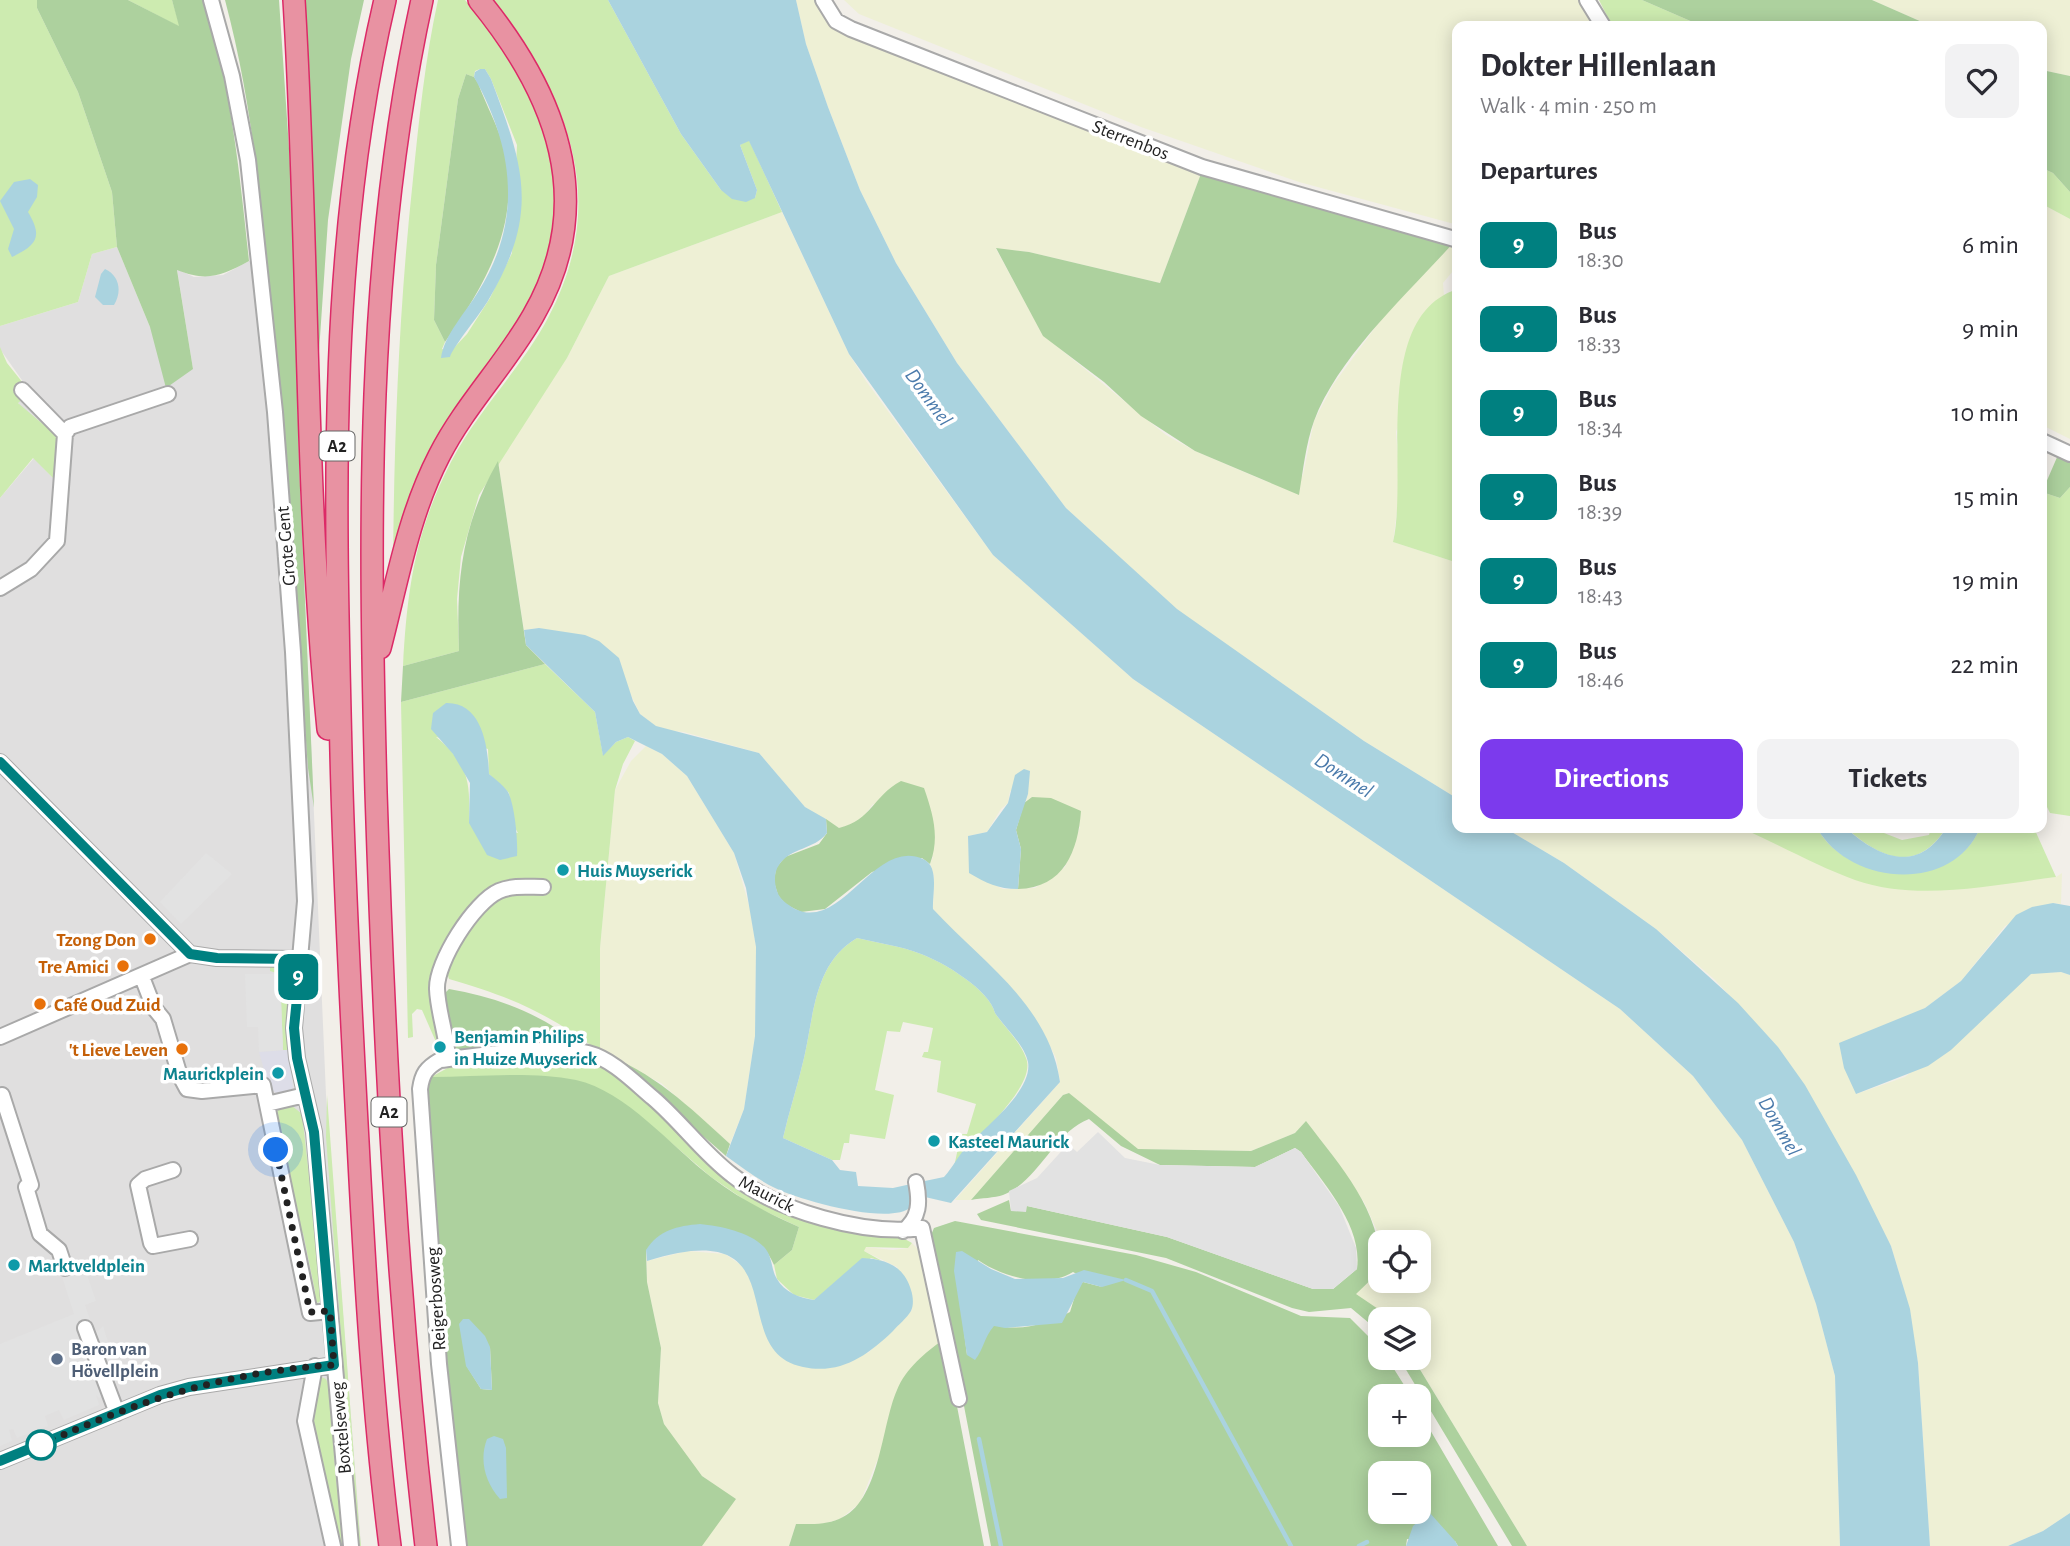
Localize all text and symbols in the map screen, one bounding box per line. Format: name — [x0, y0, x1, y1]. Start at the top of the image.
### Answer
button: heart — [1945, 44, 2019, 118]
text: Dokter Hillenlaan — [1480, 50, 1717, 83]
text: Walk · 4 min · 250 m — [1480, 95, 1657, 118]
street label: Sterrenbos — [1089, 117, 1171, 164]
text: Departures — [1480, 158, 1598, 184]
text: Bus — [1578, 218, 1617, 244]
text: 6 min — [1962, 232, 2019, 258]
text: 9 — [1513, 233, 1524, 257]
text: 18:30 — [1578, 249, 1624, 272]
text: Bus — [1578, 302, 1617, 328]
text: 9 min — [1962, 316, 2019, 342]
text: 9 — [1513, 317, 1524, 341]
text: 18:33 — [1578, 333, 1621, 356]
water label: Dommel — [901, 365, 956, 430]
text: Bus — [1578, 386, 1617, 412]
text: 10 min — [1952, 400, 2019, 426]
text: 9 — [1513, 401, 1524, 425]
text: 18:34 — [1578, 417, 1623, 440]
road number: A2 — [320, 432, 354, 461]
text: Bus — [1578, 470, 1617, 496]
text: 15 min — [1954, 484, 2019, 510]
text: 9 — [1513, 485, 1524, 509]
text: 18:39 — [1578, 501, 1622, 524]
street label: Grote Gent — [274, 505, 299, 586]
text: Bus — [1578, 554, 1617, 580]
text: 19 min — [1953, 568, 2019, 594]
text: 9 — [1513, 569, 1524, 593]
text: 18:43 — [1578, 585, 1623, 608]
text: Bus — [1578, 638, 1617, 664]
text: 22 min — [1951, 652, 2019, 678]
text: 9 — [1513, 653, 1524, 677]
text: 18:46 — [1578, 669, 1624, 692]
button: Directions — [1480, 739, 1743, 819]
button: Tickets — [1757, 739, 2019, 819]
water label: Dommel — [1311, 749, 1377, 802]
marker: Huis Muyserick — [555, 862, 571, 878]
place label: Huis Muyserick — [577, 862, 693, 881]
place label: Tzong Don — [56, 931, 136, 950]
marker: Tzong Don — [142, 931, 158, 947]
line badge: 9 — [275, 954, 321, 1000]
place label: Tre Amici — [38, 958, 109, 977]
marker: Tre Amici — [115, 958, 131, 974]
text: 9 — [292, 965, 304, 989]
marker: Café Oud Zuid — [32, 996, 48, 1012]
place label: Café Oud Zuid — [54, 996, 161, 1015]
place label: Benjamin Philips in Huize Muyserick — [454, 1028, 598, 1069]
marker: Benjamin Philips in Huize Muyserick — [432, 1039, 448, 1055]
place label: 't Lieve Leven — [69, 1041, 168, 1060]
marker: 't Lieve Leven — [174, 1041, 190, 1057]
place label: Maurickplein — [163, 1065, 264, 1084]
marker: Maurickplein — [270, 1065, 286, 1081]
water label: Dommel — [1754, 1093, 1805, 1160]
road number: A2 — [372, 1098, 406, 1126]
your location — [258, 1132, 293, 1167]
marker: Kasteel Maurick — [926, 1133, 942, 1149]
place label: Kasteel Maurick — [948, 1133, 1070, 1152]
street label: Maurick — [735, 1172, 798, 1217]
map controls — [1368, 1230, 1431, 1524]
button: locate — [1368, 1230, 1431, 1293]
street label: Reigerbosweg — [423, 1246, 450, 1351]
marker: Marktveldplein — [6, 1257, 22, 1273]
place label: Marktveldplein — [28, 1257, 145, 1276]
button: layers — [1368, 1307, 1431, 1370]
place label: Baron van Hövellplein — [71, 1340, 159, 1381]
marker: Baron van Hövellplein — [49, 1351, 65, 1367]
street label: Boxtelseweg — [328, 1380, 355, 1475]
button: + — [1368, 1384, 1431, 1447]
unlabelled marker — [26, 1430, 56, 1460]
button: − — [1368, 1461, 1431, 1524]

